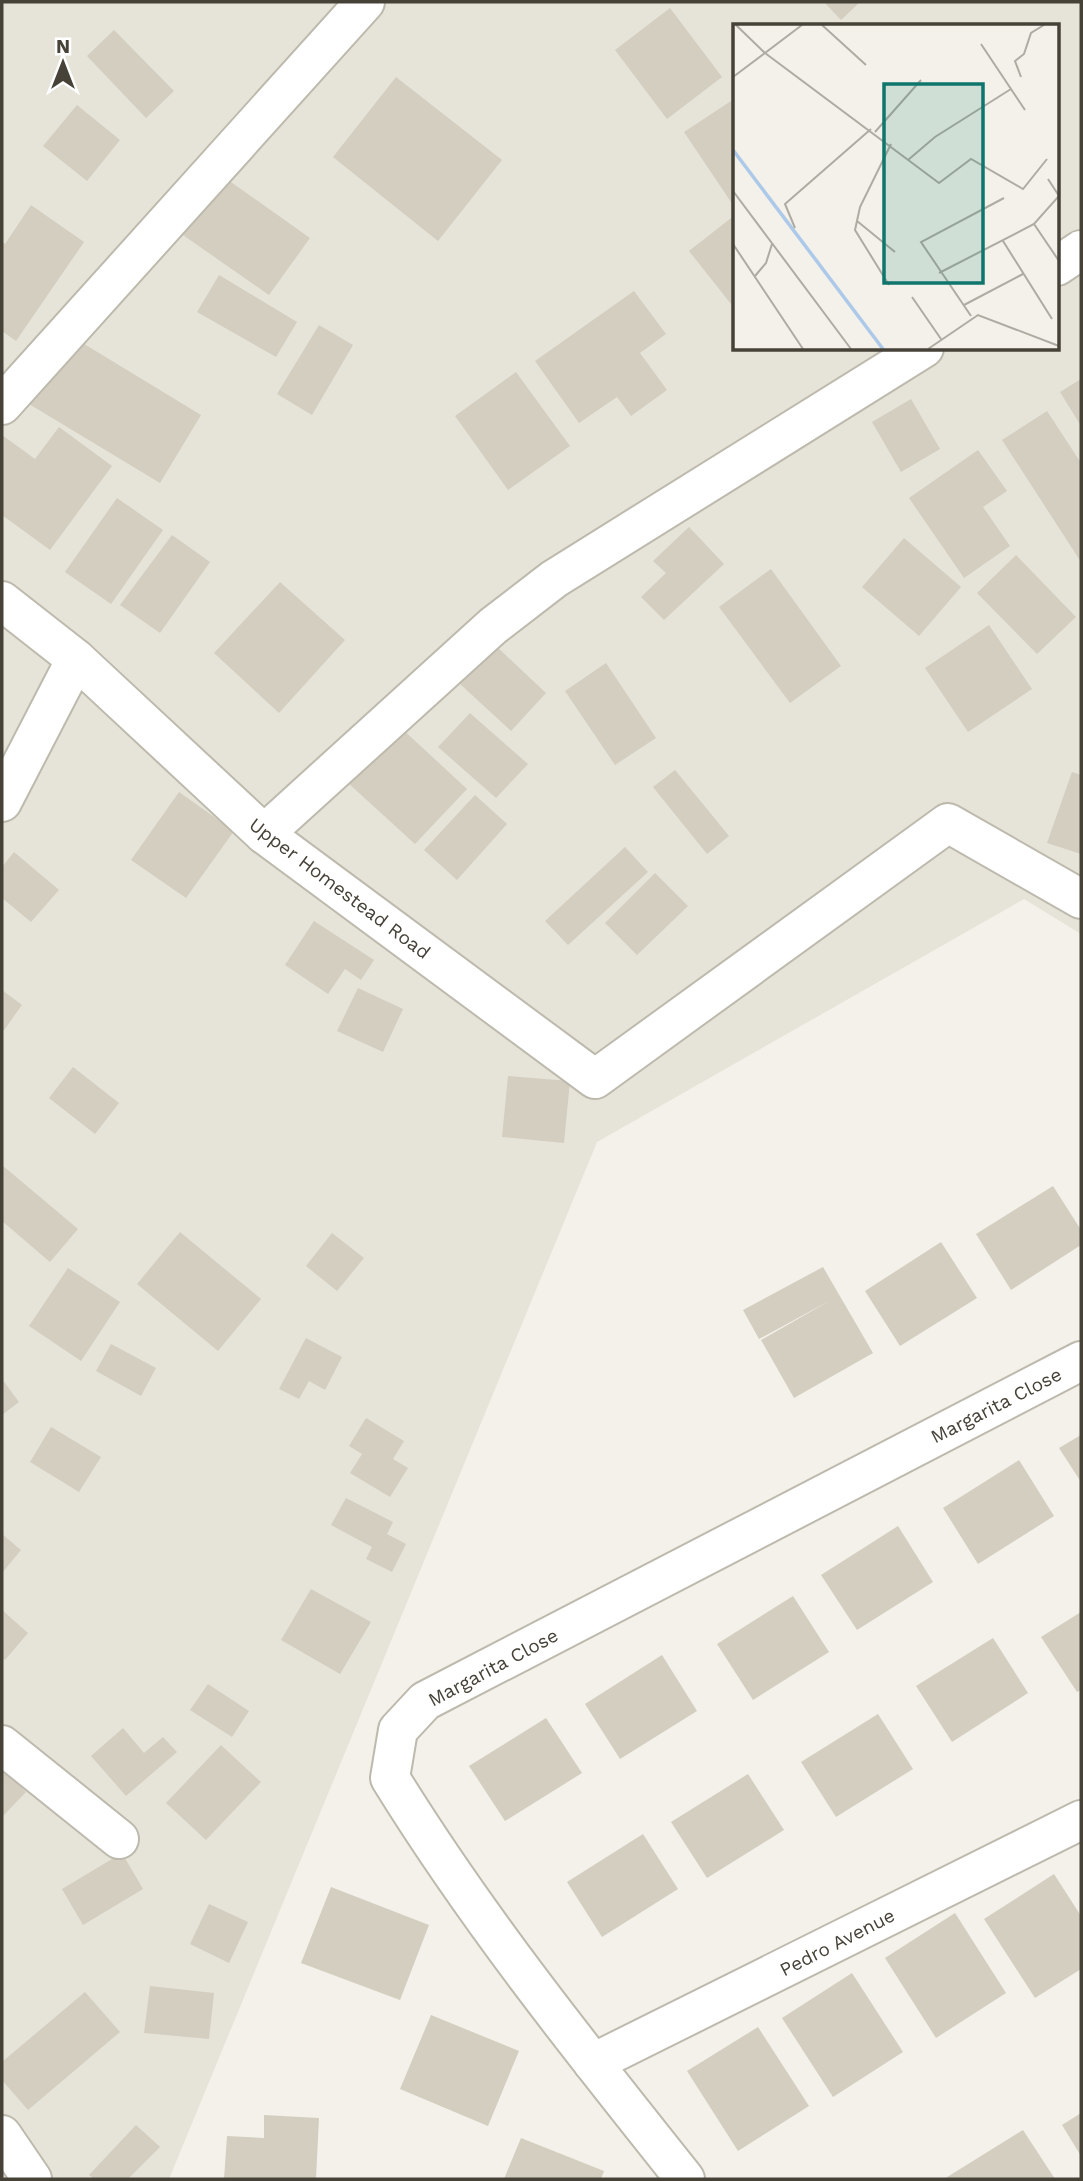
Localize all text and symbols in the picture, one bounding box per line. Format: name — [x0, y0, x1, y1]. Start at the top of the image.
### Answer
inset map — [733, 24, 1058, 350]
north arrow — [28, 28, 98, 98]
text: N — [56, 35, 70, 58]
street label: Upper Homestead Road — [245, 813, 435, 964]
street label: Margarita Close — [927, 1363, 1066, 1448]
street label: Margarita Close — [424, 1624, 562, 1711]
street label: Pedro Avenue — [776, 1904, 899, 1981]

